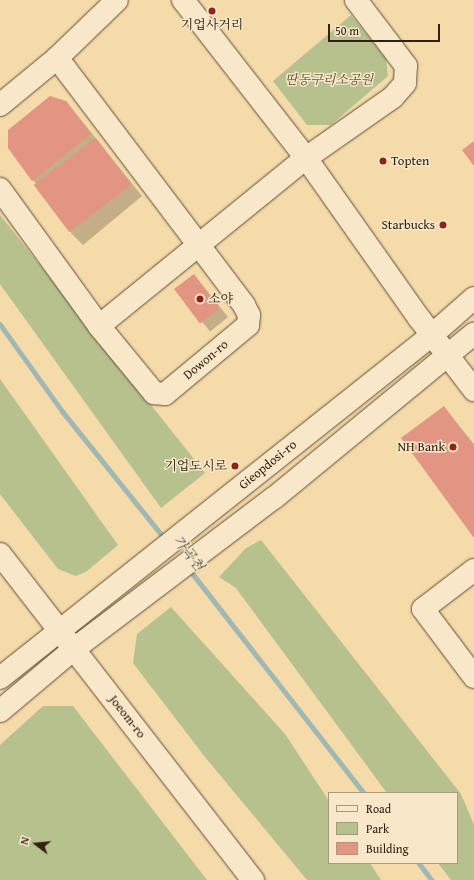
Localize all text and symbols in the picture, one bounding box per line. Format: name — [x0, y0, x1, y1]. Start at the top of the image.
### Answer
marker: 기업사거리 — [207, 6, 217, 16]
scale bar — [330, 16, 442, 42]
place label: 기업사거리 — [181, 17, 243, 33]
text: 50 m — [335, 22, 359, 39]
park label: 딴동구리소공원 — [285, 72, 373, 88]
place label: Topten — [391, 153, 429, 169]
marker: Topten — [378, 156, 388, 166]
place label: Starbucks — [381, 217, 435, 233]
marker: Starbucks — [438, 220, 448, 230]
place label: 소야 — [208, 291, 233, 307]
marker: 소야 — [195, 294, 205, 304]
street label: Dowon-ro — [180, 337, 232, 383]
street label: Gieopdosi-ro — [236, 437, 300, 493]
place label: NH Bank — [398, 439, 445, 455]
marker: NH Bank — [448, 442, 458, 452]
place label: 기업도시로 — [164, 458, 227, 474]
marker: 기업도시로 — [230, 461, 240, 471]
water label: 가곡천 — [170, 532, 208, 574]
street label: Joeom-ro — [105, 692, 149, 742]
legend — [328, 792, 458, 864]
text: Road — [366, 800, 391, 817]
text: Park — [366, 820, 389, 837]
north arrow — [16, 824, 56, 864]
text: N — [16, 835, 33, 846]
text: Building — [366, 840, 409, 857]

